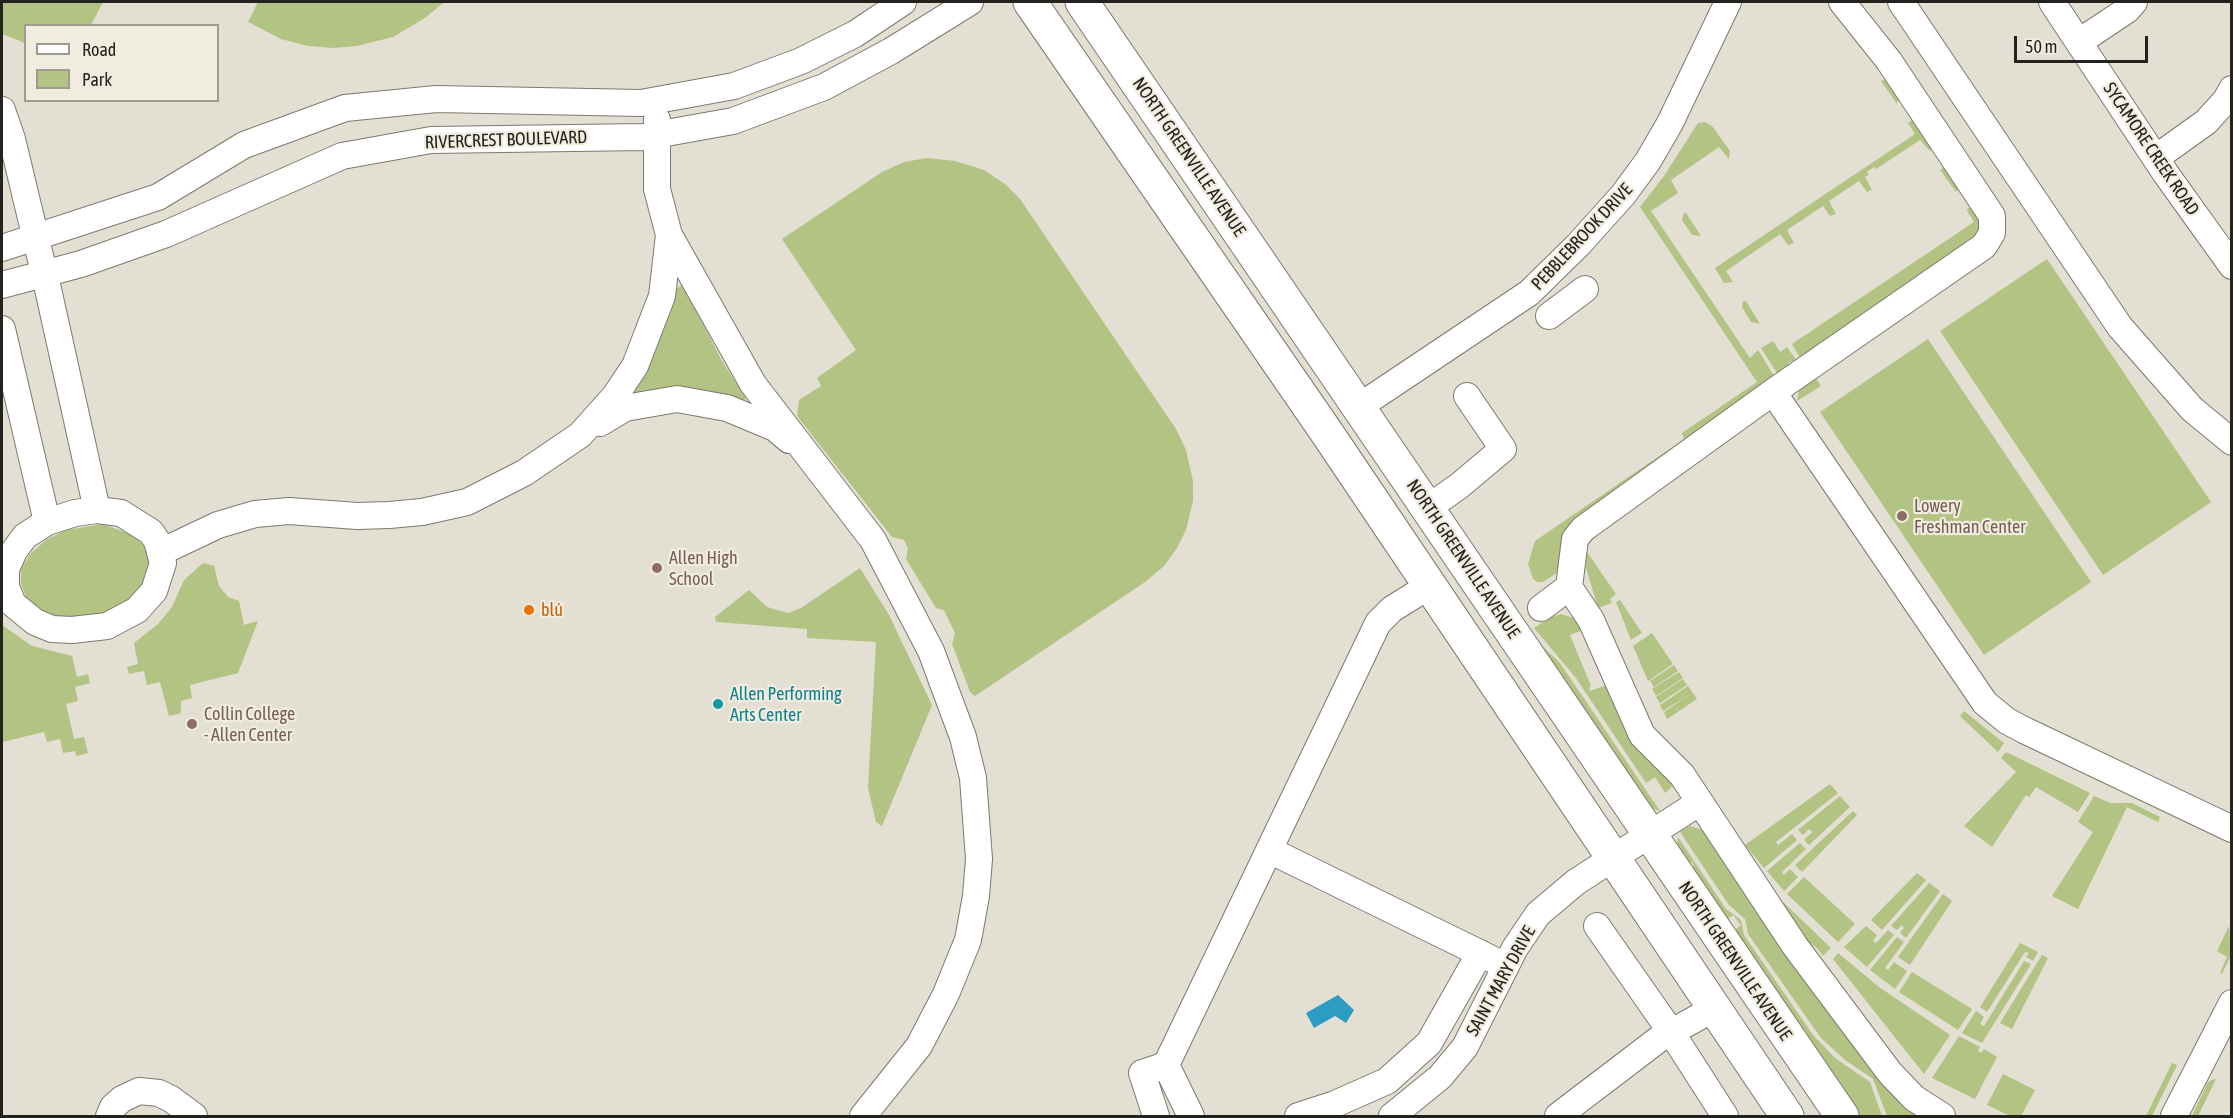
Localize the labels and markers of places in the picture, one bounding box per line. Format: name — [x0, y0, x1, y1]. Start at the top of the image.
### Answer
place label: Lowery Freshman Center — [1914, 495, 2025, 538]
marker: Lowery Freshman Center — [1895, 509, 1909, 523]
place label: Allen High School — [669, 547, 738, 590]
marker: Allen High School — [650, 561, 664, 575]
place label: blú — [541, 599, 563, 621]
marker: blú — [522, 603, 536, 617]
place label: Allen Performing Arts Center — [730, 683, 842, 726]
marker: Allen Performing Arts Center — [711, 697, 725, 711]
place label: Collin College - Allen Center — [204, 703, 295, 746]
marker: Collin College - Allen Center — [185, 717, 199, 731]

